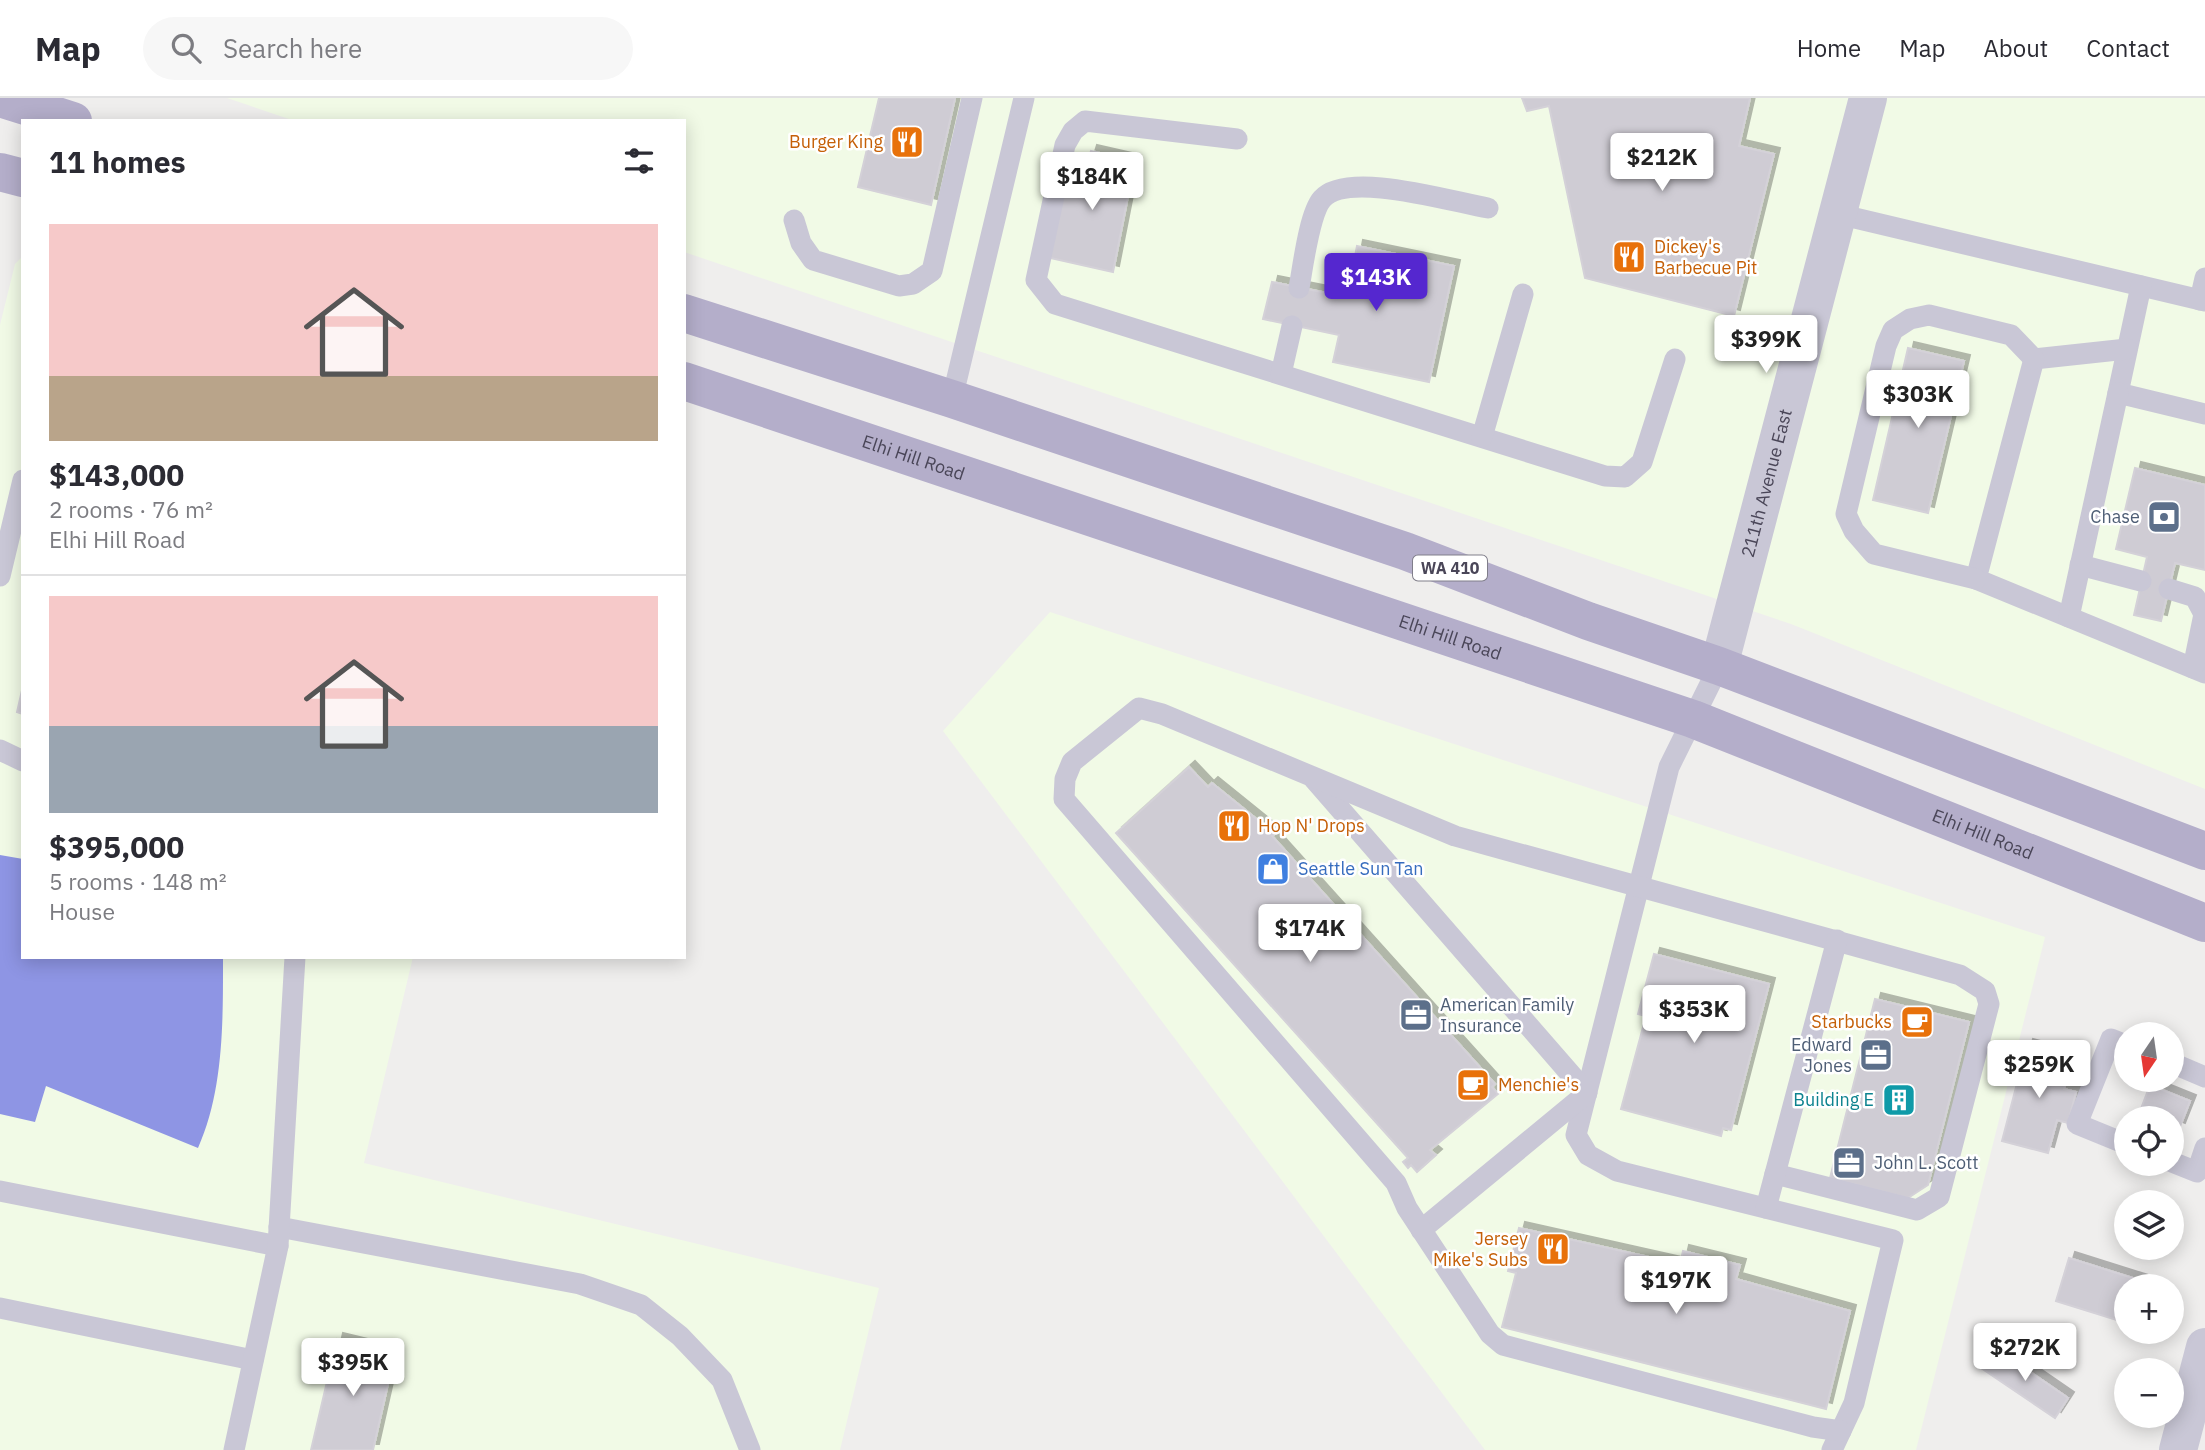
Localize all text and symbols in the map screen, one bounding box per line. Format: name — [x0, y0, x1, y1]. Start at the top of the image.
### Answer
search box — [143, 17, 633, 80]
text: Map — [35, 27, 101, 70]
icon: search — [167, 29, 205, 67]
text: Search here — [223, 31, 362, 65]
text: Home — [1797, 32, 1861, 64]
text: Map — [1899, 32, 1945, 64]
text: About — [1983, 32, 2048, 64]
text: Contact — [2086, 32, 2170, 64]
restaurant icon: Burger King — [888, 123, 926, 161]
place label: Burger King — [789, 130, 883, 153]
pin: $212K — [1613, 134, 1711, 193]
text: $212K — [1626, 141, 1698, 171]
text: 11 homes — [49, 142, 186, 181]
icon: filters — [620, 142, 658, 180]
pin: $184K — [1043, 152, 1141, 212]
text: $184K — [1056, 160, 1128, 190]
place label: Dickey's Barbecue Pit — [1654, 235, 1757, 279]
restaurant icon: Dickey's Barbecue Pit — [1610, 238, 1648, 276]
pin: $143K — [1327, 254, 1425, 313]
text: $143K — [1340, 261, 1412, 291]
icon: home — [291, 269, 417, 395]
pin: $399K — [1717, 316, 1815, 375]
text: $399K — [1730, 323, 1802, 353]
pin: $303K — [1869, 370, 1967, 430]
text: $303K — [1882, 378, 1954, 408]
street label: 211th Avenue East — [1736, 406, 1797, 560]
street label: Elhi Hill Road — [859, 429, 968, 485]
text: $143,000 — [49, 455, 184, 494]
text: 2 rooms · 76 m² — [49, 494, 213, 524]
bank icon: Chase — [2145, 498, 2183, 536]
place label: Chase — [2090, 505, 2140, 528]
text: Elhi Hill Road — [49, 524, 186, 554]
road number: WA 410 — [1413, 555, 1487, 580]
street label: Elhi Hill Road — [1396, 609, 1505, 665]
icon: home — [291, 641, 417, 767]
street label: Elhi Hill Road — [1929, 803, 2037, 864]
restaurant icon: Hop N' Drops — [1215, 807, 1253, 845]
place label: Hop N' Drops — [1258, 814, 1365, 837]
text: $395,000 — [49, 827, 184, 866]
shop icon: Seattle Sun Tan — [1254, 850, 1292, 888]
place label: Seattle Sun Tan — [1298, 857, 1423, 880]
text: 5 rooms · 148 m² — [49, 866, 227, 896]
text: House — [49, 896, 115, 926]
pin: $174K — [1261, 904, 1359, 964]
text: $174K — [1274, 912, 1346, 942]
pin: $353K — [1645, 986, 1743, 1045]
place label: American Family Insurance — [1440, 993, 1574, 1037]
text: $353K — [1658, 993, 1730, 1023]
office icon: American Family Insurance — [1397, 996, 1435, 1034]
cafe icon: Starbucks — [1898, 1003, 1936, 1041]
place label: Starbucks — [1811, 1010, 1892, 1033]
north arrow — [2114, 1022, 2184, 1092]
map controls — [2114, 1022, 2184, 1428]
place label: Edward Jones — [1791, 1033, 1852, 1077]
office icon: Edward Jones — [1857, 1036, 1895, 1074]
pin: $259K — [1990, 1040, 2088, 1100]
text: $259K — [2003, 1048, 2075, 1078]
cafe icon: Menchie's — [1454, 1066, 1492, 1104]
place label: Menchie's — [1498, 1073, 1579, 1096]
building icon: Building E — [1880, 1081, 1918, 1119]
place label: Building E — [1793, 1088, 1874, 1111]
button: locate — [2114, 1106, 2184, 1176]
office icon: John L. Scott — [1830, 1144, 1868, 1182]
place label: John L. Scott — [1874, 1151, 1979, 1174]
button: layers — [2114, 1190, 2184, 1260]
place label: Jersey Mike's Subs — [1433, 1227, 1528, 1271]
restaurant icon: Jersey Mike's Subs — [1534, 1230, 1572, 1268]
pin: $197K — [1627, 1256, 1725, 1316]
text: $197K — [1640, 1264, 1712, 1294]
button: + — [2114, 1274, 2184, 1344]
pin: $272K — [1976, 1324, 2074, 1383]
text: $272K — [1989, 1331, 2061, 1361]
pin: $395K — [304, 1338, 402, 1398]
text: $395K — [317, 1346, 389, 1376]
button: − — [2114, 1358, 2184, 1428]

